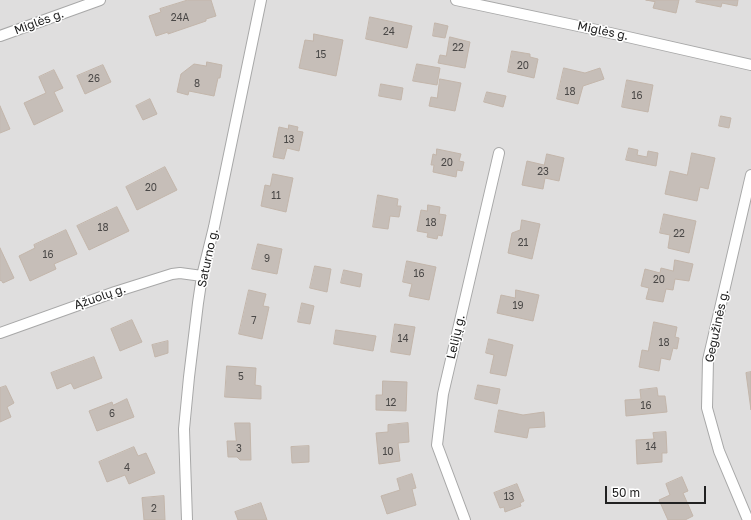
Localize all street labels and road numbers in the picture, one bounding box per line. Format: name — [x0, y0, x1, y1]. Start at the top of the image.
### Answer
street label: Miglės g. — [12, 6, 66, 38]
street label: Miglės g. — [576, 19, 630, 43]
street label: Saturno g. — [195, 227, 221, 289]
street label: Ąžuolų g. — [72, 281, 128, 313]
street label: Gegužinės g. — [702, 288, 732, 364]
street label: Lelijų g. — [444, 313, 468, 361]

